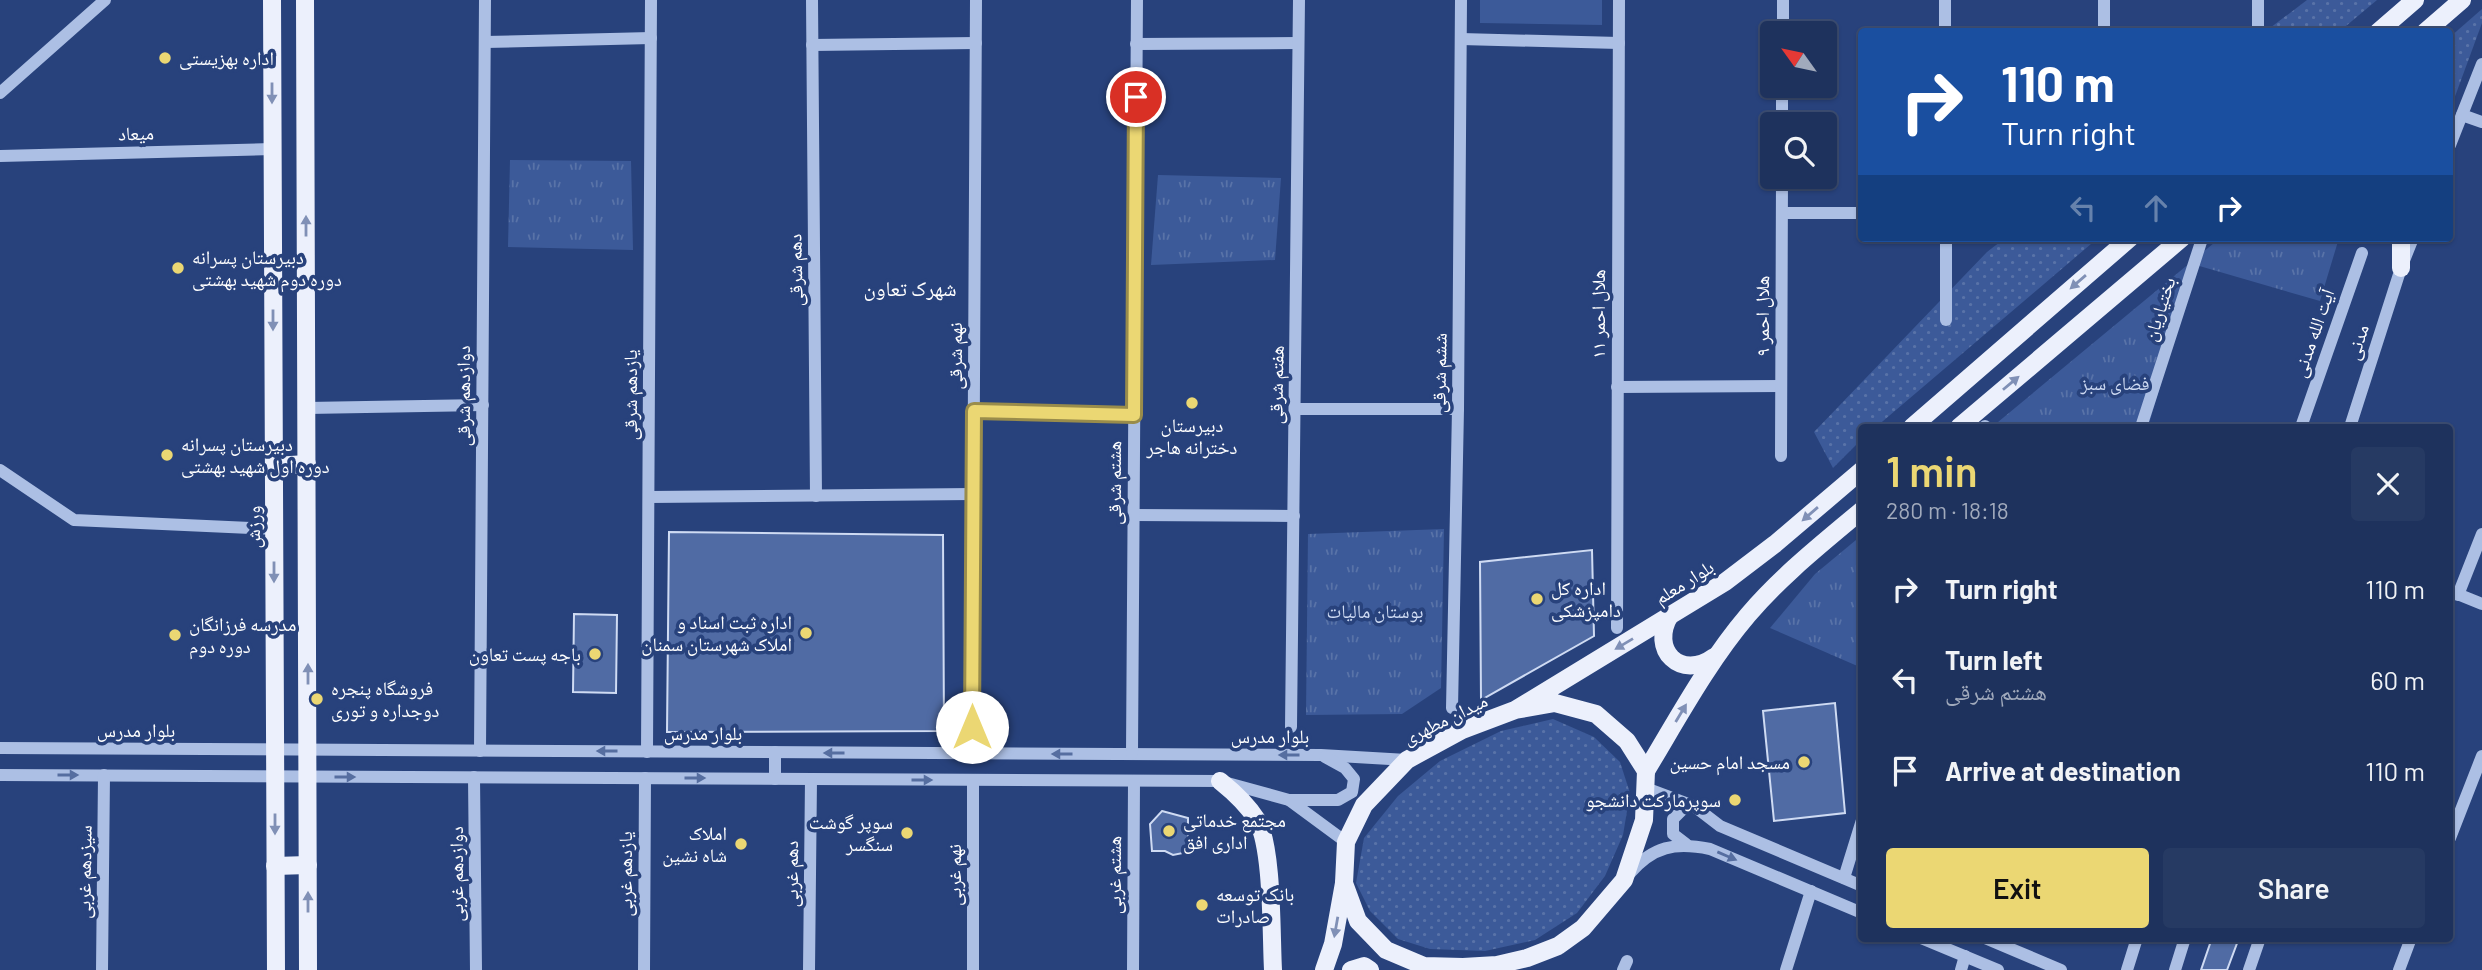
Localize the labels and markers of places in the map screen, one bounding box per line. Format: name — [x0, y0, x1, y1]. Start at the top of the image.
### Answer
place label: اداره بهزیستی — [179, 46, 274, 70]
marker: اداره بهزیستی — [157, 50, 173, 66]
pin — [1106, 67, 1166, 127]
place label: دبیرستان پسرانه دوره دوم شهید بهشتی — [192, 245, 342, 293]
marker: دبیرستان پسرانه دوره دوم شهید بهشتی — [170, 260, 186, 276]
marker: دبیرستان دخترانه هاجر — [1184, 395, 1200, 411]
place label: دبیرستان دخترانه هاجر — [1146, 413, 1238, 459]
place label: دبیرستان پسرانه دوره اول شهید بهشتی — [181, 432, 330, 478]
marker: دبیرستان پسرانه دوره اول شهید بهشتی — [159, 447, 175, 463]
place label: اداره کل دامپزشکی — [1551, 576, 1621, 622]
marker: اداره کل دامپزشکی — [1529, 591, 1545, 607]
place label: اداره ثبت اسناد و املاک شهرستان سمنان — [641, 610, 792, 656]
place label: مدرسه فرزانگان دوره دوم — [189, 612, 296, 660]
marker: اداره ثبت اسناد و املاک شهرستان سمنان — [798, 625, 814, 641]
marker: مدرسه فرزانگان دوره دوم — [167, 627, 183, 643]
place label: باجه پست تعاون — [469, 642, 581, 666]
marker: باجه پست تعاون — [587, 646, 603, 662]
place label: فروشگاه پنجره دوجداره و توری — [331, 676, 440, 722]
marker: فروشگاه پنجره دوجداره و توری — [309, 691, 325, 707]
place label: مسجد امام حسین — [1670, 750, 1790, 776]
marker: مسجد امام حسین — [1796, 754, 1812, 770]
place label: سوپرمارکت دانشجو — [1586, 788, 1721, 812]
marker: سوپرمارکت دانشجو — [1727, 792, 1743, 808]
place label: مجتمع خدماتی اداری افق — [1183, 808, 1286, 854]
place label: سوپر گوشت سنگسر — [809, 810, 893, 856]
place label: املاک شاه نشین — [662, 821, 727, 867]
marker: مجتمع خدماتی اداری افق — [1161, 823, 1177, 839]
marker: سوپر گوشت سنگسر — [899, 825, 915, 841]
marker: املاک شاه نشین — [733, 836, 749, 852]
place label: بانک توسعه صادرات — [1216, 882, 1294, 928]
marker: بانک توسعه صادرات — [1194, 897, 1210, 913]

